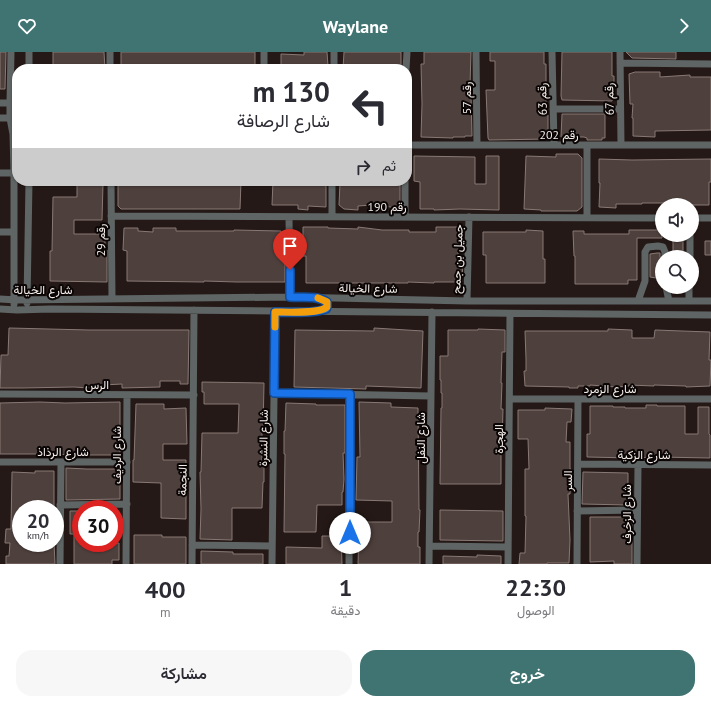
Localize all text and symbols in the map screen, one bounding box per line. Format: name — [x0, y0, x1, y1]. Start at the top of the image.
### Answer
icon: heart — [16, 15, 38, 37]
text: Waylane — [323, 15, 388, 38]
icon: forward — [673, 15, 695, 37]
text: 130 m — [253, 73, 330, 110]
icon: left — [344, 80, 396, 132]
street label: رقم 57 — [459, 82, 475, 114]
street label: رقم 63 — [534, 83, 551, 115]
street label: رقم 67 — [601, 83, 618, 115]
text: شارع الرصافة — [237, 109, 330, 132]
street label: رقم 202 — [539, 127, 579, 143]
icon: right — [352, 156, 374, 178]
text: ثم — [382, 156, 396, 175]
map controls — [655, 198, 699, 294]
button: sound — [655, 198, 699, 242]
street label: رقم 190 — [367, 199, 407, 215]
street label: رقم 29 — [93, 224, 109, 256]
street label: جميل بن جمح — [448, 224, 468, 294]
pin — [273, 229, 307, 270]
icon: arrive — [279, 235, 301, 257]
button: search — [655, 250, 699, 294]
street label: شارع الخيالة — [338, 280, 398, 298]
street label: شارع الخيالة — [14, 282, 72, 299]
street label: الرس — [85, 377, 109, 393]
street label: شارع الزمرد — [583, 381, 637, 398]
street label: شارع النشرة — [255, 409, 273, 467]
street label: شارع النفل — [413, 412, 430, 464]
street label: الهجرة — [491, 424, 507, 454]
street label: شارع الرديف — [109, 426, 126, 484]
street label: شارع الرذاذ — [37, 444, 89, 461]
street label: شارع الزكية — [617, 447, 671, 464]
street label: النجمة — [174, 464, 190, 496]
street label: السر — [560, 470, 576, 493]
street label: شارع الزخرف — [619, 484, 636, 544]
speed limit sign: 30 — [72, 500, 124, 552]
text: 20 — [27, 508, 49, 534]
position arrow — [329, 512, 371, 554]
text: km/h — [27, 529, 49, 542]
text: 1 — [339, 572, 352, 603]
text: 22:30 — [505, 572, 566, 603]
text: 400 — [145, 574, 186, 605]
text: دقيقة — [330, 602, 361, 619]
text: الوصول — [517, 602, 555, 619]
text: m — [160, 604, 170, 621]
button: مشاركة — [16, 650, 352, 696]
button: خروج — [360, 650, 695, 696]

